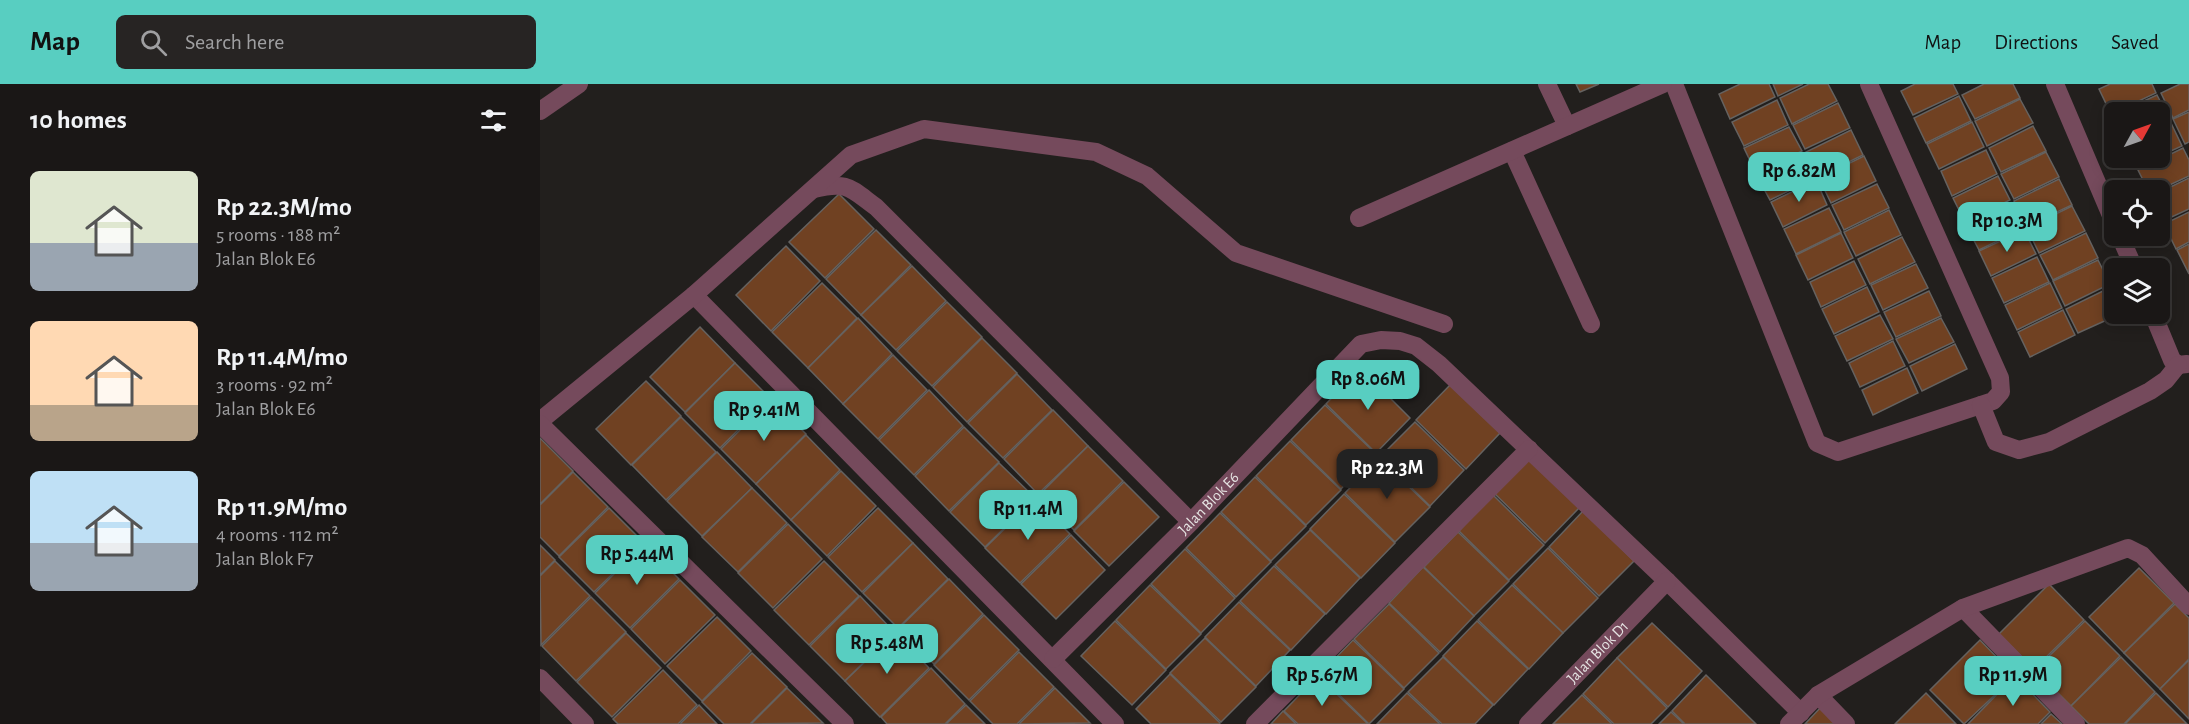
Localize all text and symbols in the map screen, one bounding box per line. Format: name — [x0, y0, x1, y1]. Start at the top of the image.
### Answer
search box — [116, 15, 536, 69]
icon: search — [137, 26, 170, 59]
text: Map — [30, 28, 80, 56]
text: Search here — [185, 31, 284, 53]
text: Map — [1925, 32, 1961, 53]
text: Directions — [1994, 32, 2078, 53]
text: Saved — [2111, 32, 2159, 53]
north arrow — [2104, 102, 2170, 168]
map controls — [2104, 102, 2170, 324]
icon: filters — [477, 104, 510, 137]
text: 10 homes — [30, 107, 127, 133]
pin: Rp 6.82M — [1737, 152, 1861, 203]
text: Rp 6.82M — [1762, 161, 1836, 181]
button: locate — [2104, 180, 2170, 246]
text: Rp 22.3M/mo — [216, 194, 352, 220]
icon: home — [78, 195, 150, 267]
pin: Rp 10.3M — [1945, 202, 2069, 253]
text: Rp 10.3M — [1971, 211, 2043, 231]
text: 5 rooms · 188 m² — [216, 225, 340, 245]
text: Jalan Blok E6 — [216, 249, 316, 269]
button: layers — [2104, 258, 2170, 324]
text: Rp 11.4M/mo — [216, 344, 348, 370]
icon: home — [78, 345, 150, 417]
pin: Rp 8.06M — [1306, 360, 1430, 411]
text: Rp 8.06M — [1330, 369, 1406, 389]
text: 3 rooms · 92 m² — [216, 375, 333, 395]
pin: Rp 9.41M — [702, 391, 826, 442]
text: Jalan Blok E6 — [216, 399, 316, 419]
text: Rp 9.41M — [728, 400, 800, 420]
pin: Rp 22.3M — [1325, 449, 1449, 500]
text: Rp 22.3M — [1351, 458, 1423, 478]
street label: Jalan Blok E6 — [1175, 469, 1242, 538]
pin: Rp 11.4M — [966, 490, 1090, 541]
text: Rp 11.9M/mo — [216, 494, 347, 520]
icon: home — [78, 495, 150, 567]
text: Rp 11.4M — [993, 499, 1063, 519]
text: 4 rooms · 112 m² — [216, 525, 339, 545]
pin: Rp 5.44M — [575, 535, 699, 586]
text: Rp 5.44M — [600, 544, 674, 564]
text: Jalan Blok F7 — [216, 549, 314, 569]
street label: Jalan Blok D1 — [1564, 618, 1631, 687]
pin: Rp 5.48M — [825, 624, 949, 675]
text: Rp 5.48M — [850, 633, 924, 653]
pin: Rp 5.67M — [1260, 656, 1384, 707]
pin: Rp 11.9M — [1951, 656, 2075, 707]
text: Rp 5.67M — [1286, 665, 1358, 685]
text: Rp 11.9M — [1978, 665, 2048, 685]

